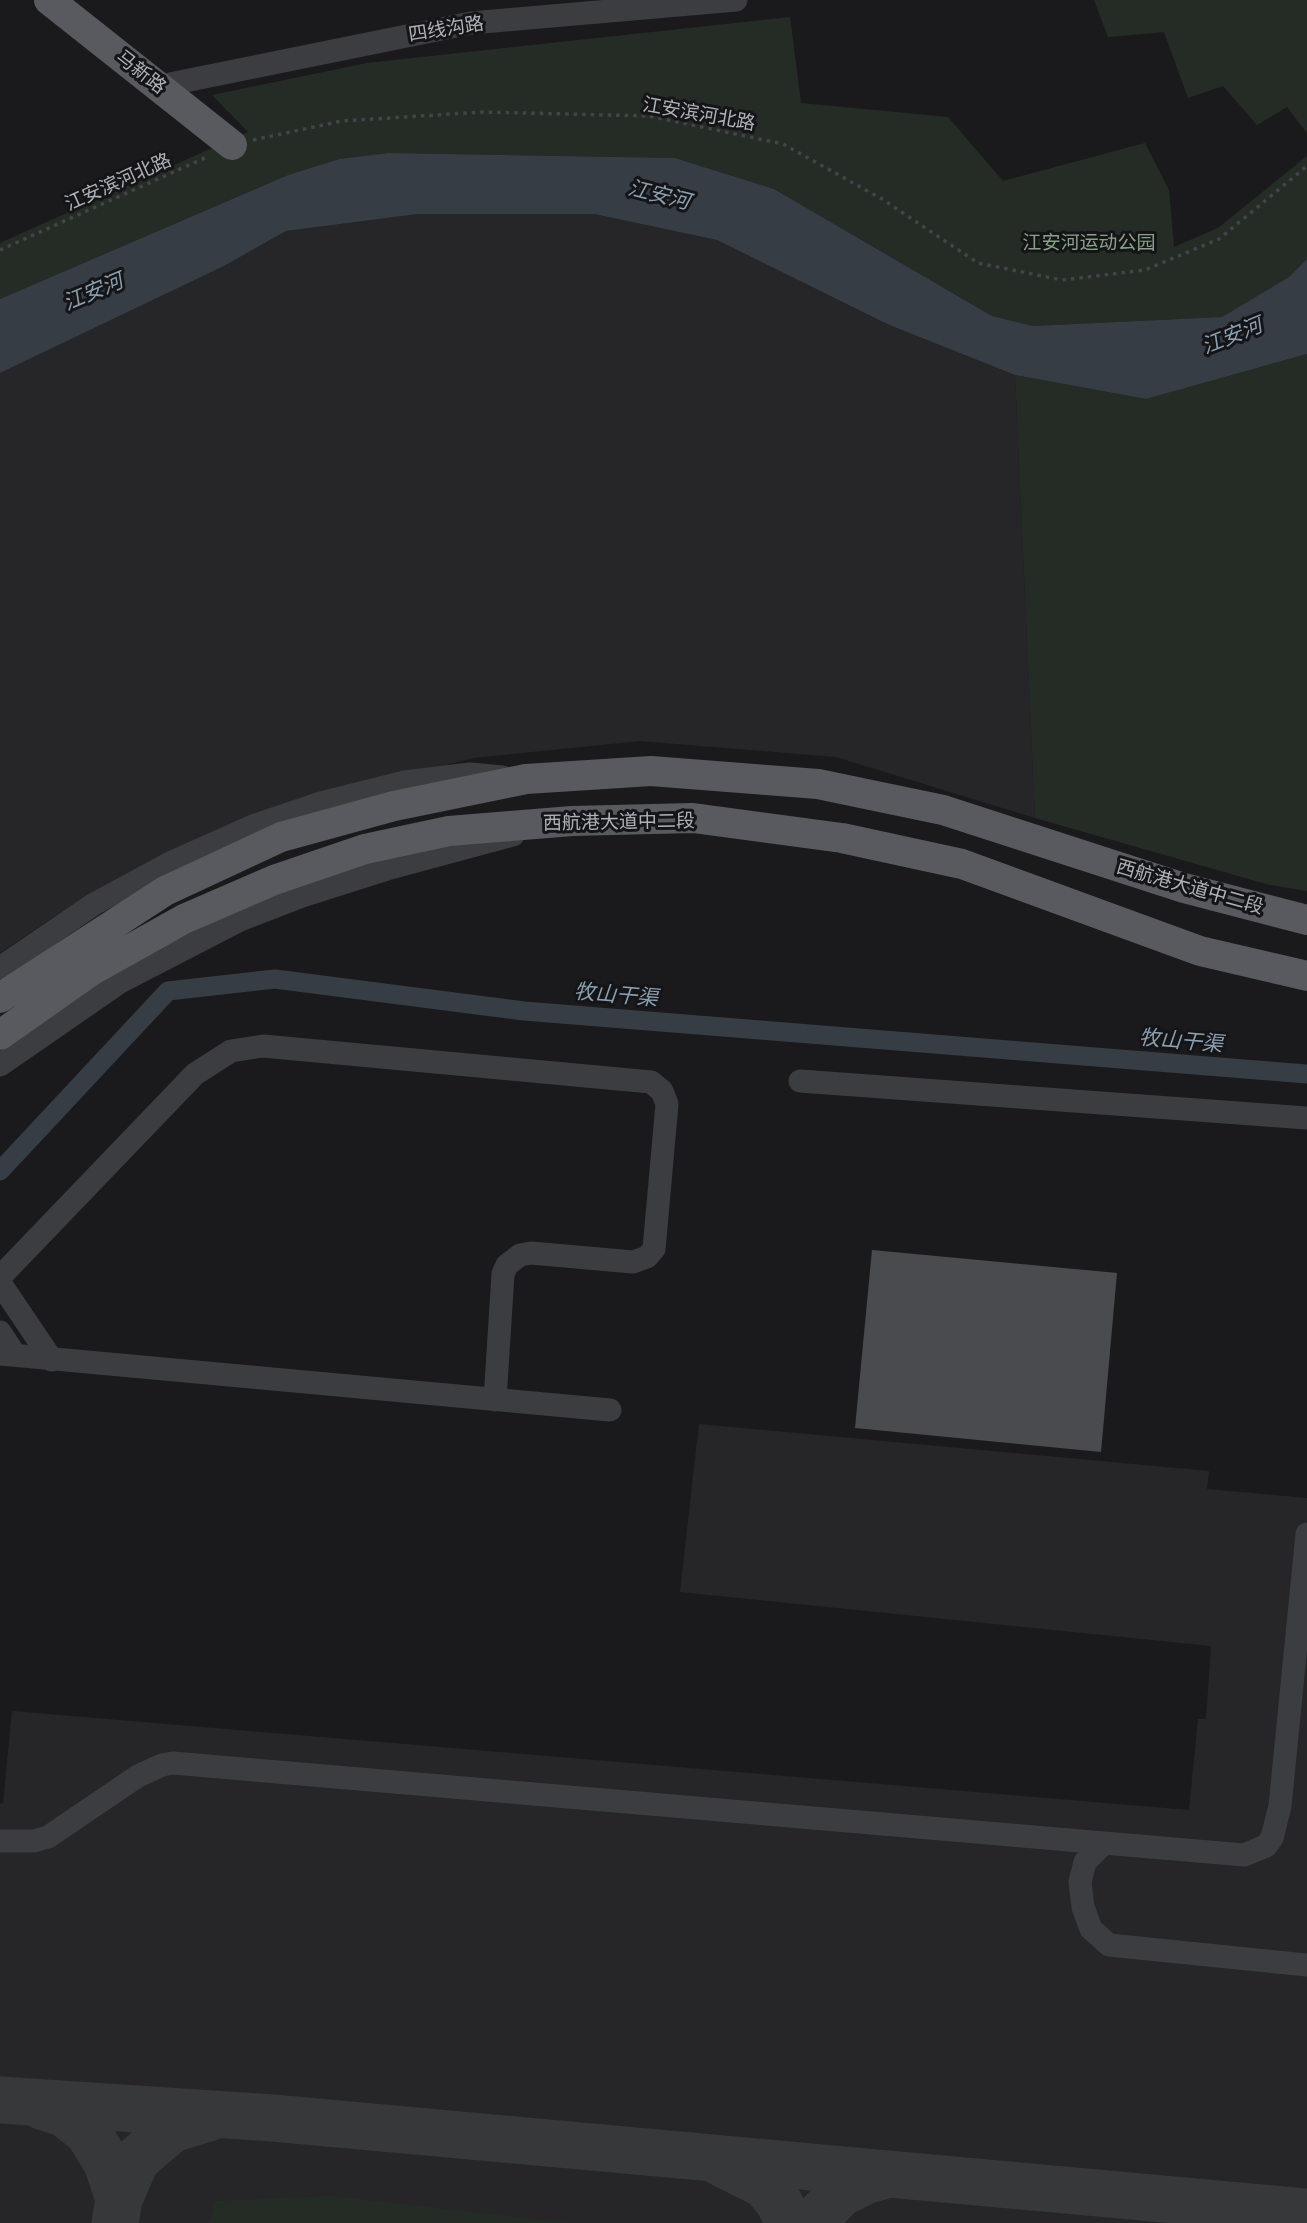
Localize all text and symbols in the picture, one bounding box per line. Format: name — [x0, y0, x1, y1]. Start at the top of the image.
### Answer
street label: 四线沟路 — [407, 12, 485, 46]
street label: 马新路 — [112, 45, 170, 99]
street label: 江安滨河北路 — [641, 93, 757, 135]
street label: 江安滨河北路 — [61, 148, 175, 216]
water label: 江安河 — [625, 175, 693, 215]
park label: 江安河运动公园 — [1023, 232, 1155, 254]
water label: 江安河 — [59, 268, 127, 316]
water label: 江安河 — [1198, 313, 1266, 359]
street label: 西航港大道中二段 — [543, 809, 695, 835]
street label: 西航港大道中二段 — [1114, 855, 1266, 919]
water label: 牧山干渠 — [573, 979, 659, 1011]
water label: 牧山干渠 — [1138, 1025, 1224, 1057]

